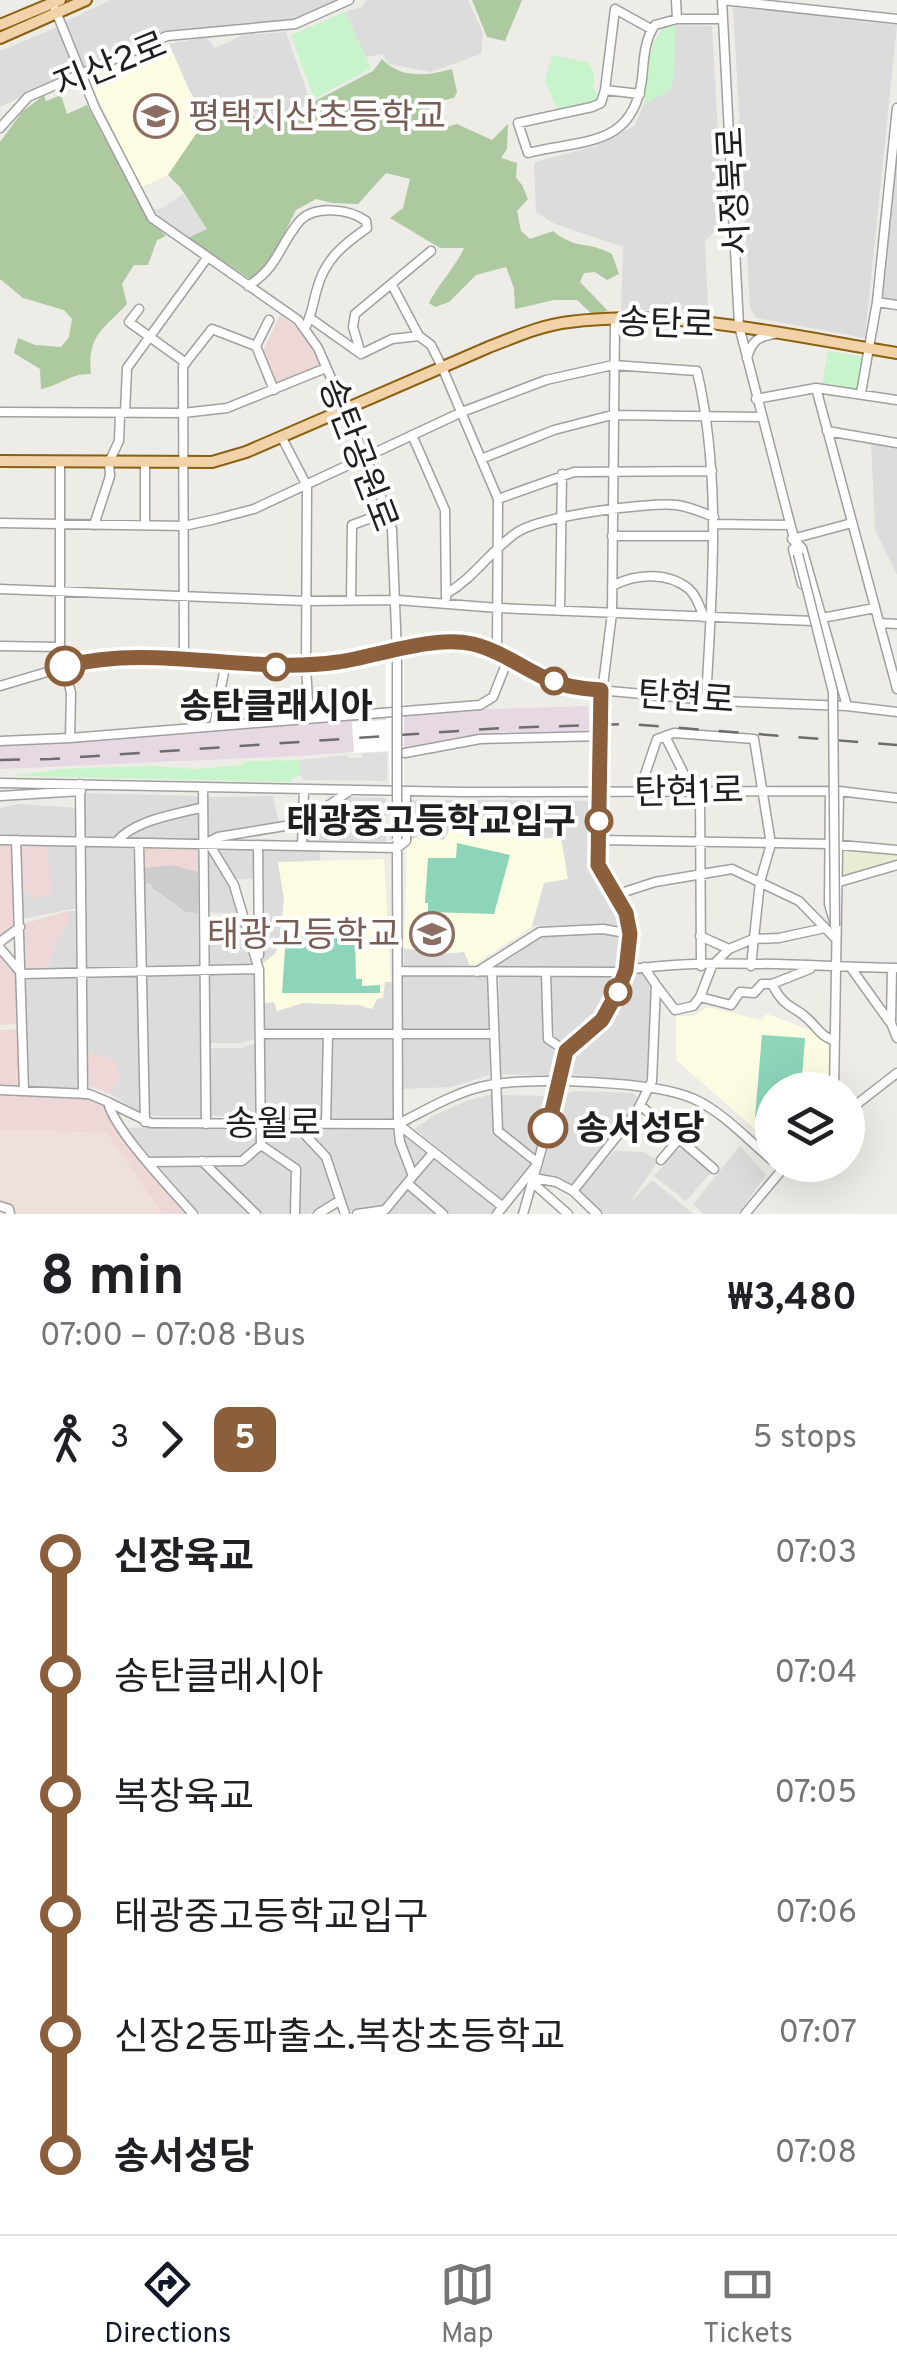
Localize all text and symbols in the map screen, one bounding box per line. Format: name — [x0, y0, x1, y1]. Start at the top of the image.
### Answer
street label: 지산2로 — [48, 24, 174, 109]
school or university icon: 평택지산초등학교 — [133, 93, 179, 139]
place label: 평택지산초등학교 — [188, 97, 446, 141]
street label: 서정북로 — [711, 125, 761, 256]
street label: 송탄로 — [617, 302, 715, 350]
street label: 송탄공원로 — [307, 372, 406, 538]
unlabelled marker — [46, 647, 84, 685]
marker: 송탄클래시아 — [263, 654, 289, 680]
unlabelled marker — [541, 668, 567, 694]
street label: 탄현로 — [636, 675, 736, 725]
place label: 송탄클래시아 — [179, 687, 373, 731]
street label: 탄현1로 — [634, 771, 744, 817]
place label: 태광중고등학교입구 — [286, 802, 576, 846]
marker: 태광중고등학교입구 — [586, 808, 612, 834]
school or university icon: 태광고등학교 — [409, 911, 455, 957]
place label: 태광고등학교 — [207, 915, 400, 959]
unlabelled marker — [605, 979, 631, 1005]
map controls — [755, 1072, 865, 1182]
button: layers — [755, 1072, 865, 1182]
street label: 송월로 — [225, 1104, 321, 1148]
marker: 송서성당 — [529, 1109, 567, 1147]
place label: 송서성당 — [576, 1109, 705, 1153]
text: 8 min — [40, 1244, 185, 1314]
text: ₩3,480 — [728, 1275, 857, 1324]
text: 07:00 – 07:08 · Bus — [40, 1317, 306, 1357]
icon: walk — [40, 1412, 95, 1467]
icon: forward — [144, 1412, 199, 1467]
text: 5 — [234, 1417, 256, 1461]
text: 3 — [110, 1419, 129, 1459]
text: 5 stops — [753, 1419, 857, 1459]
text: 07:03 — [775, 1534, 857, 1574]
text: 신장육교 — [114, 1535, 254, 1584]
text: 07:04 — [774, 1654, 857, 1694]
text: 송탄클래시아 — [114, 1655, 324, 1704]
text: 07:05 — [774, 1774, 857, 1814]
text: 복창육교 — [114, 1775, 254, 1824]
text: 07:06 — [775, 1894, 857, 1934]
text: 태광중고등학교입구 — [114, 1895, 429, 1944]
text: 07:07 — [779, 2014, 857, 2054]
text: 신장2동파출소.복창초등학교 — [114, 2015, 565, 2064]
text: 07:08 — [775, 2134, 857, 2174]
text: 송서성당 — [114, 2135, 254, 2184]
tab: Directions — [104, 2257, 231, 2353]
tab: Map — [440, 2257, 495, 2353]
tab: Tickets — [703, 2257, 793, 2353]

